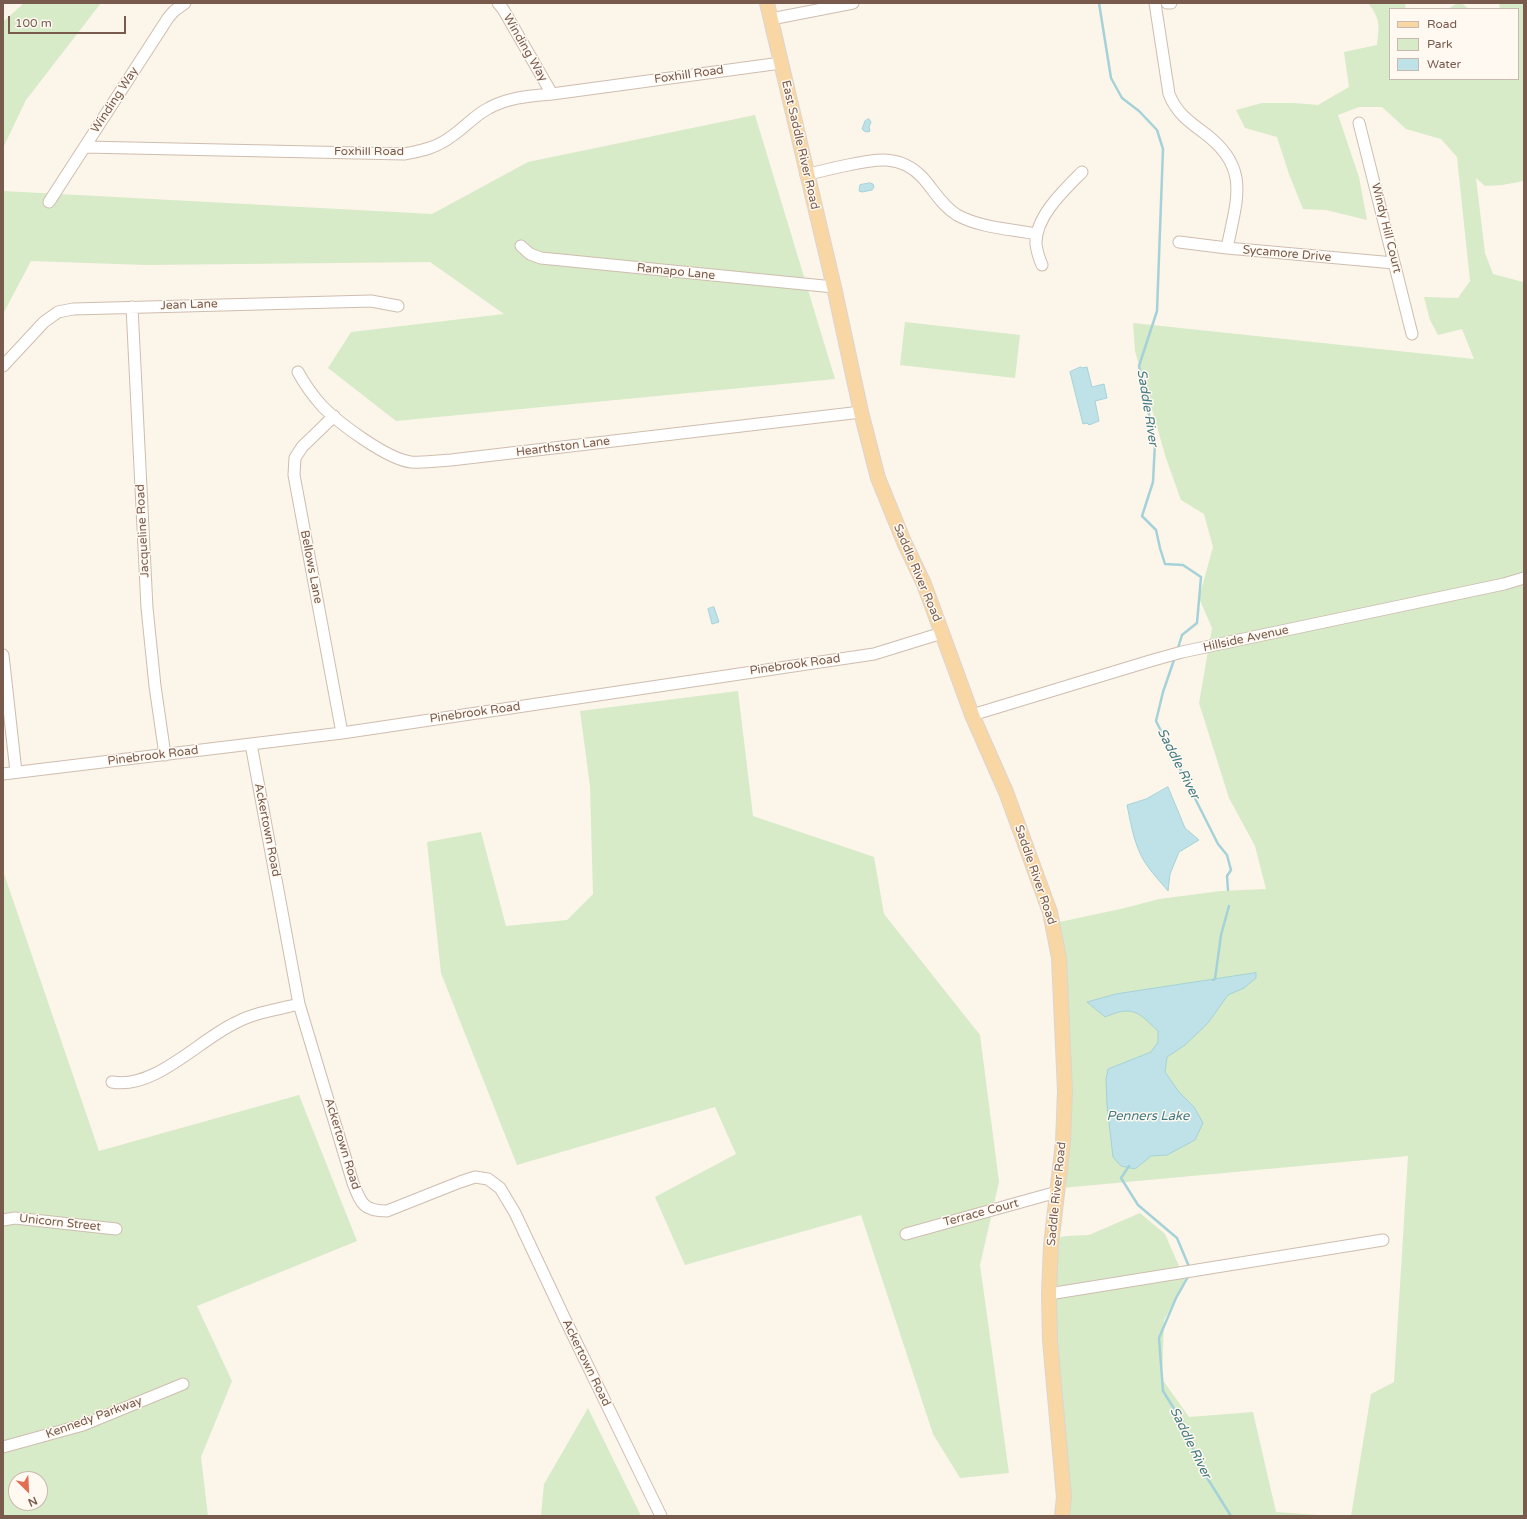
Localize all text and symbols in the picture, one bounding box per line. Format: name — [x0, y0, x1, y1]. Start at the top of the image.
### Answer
scale bar — [10, 8, 128, 34]
legend — [1389, 8, 1519, 80]
street label: Winding Way — [500, 12, 550, 84]
text: 100 m — [15, 16, 52, 30]
text: Road — [1427, 17, 1457, 31]
text: Park — [1427, 37, 1453, 51]
text: Water — [1427, 57, 1461, 71]
street label: Foxhill Road — [653, 63, 725, 87]
street label: Winding Way — [88, 64, 142, 136]
street label: East Saddle River Road — [778, 79, 822, 211]
street label: Foxhill Road — [334, 145, 404, 159]
street label: Windy Hill Court — [1368, 181, 1404, 275]
street label: Sycamore Drive — [1242, 243, 1332, 265]
street label: Ramapo Lane — [636, 261, 716, 283]
street label: Jean Lane — [160, 297, 218, 313]
water label: Saddle River — [1133, 369, 1161, 447]
street label: Hearthston Lane — [515, 434, 611, 460]
street label: Jacqueline Road — [133, 484, 153, 578]
street label: Saddle River Road — [890, 522, 944, 624]
street label: Bellows Lane — [297, 529, 325, 605]
street label: Hillside Avenue — [1202, 623, 1290, 655]
street label: Pinebrook Road — [749, 652, 841, 678]
street label: Pinebrook Road — [429, 700, 521, 726]
water label: Saddle River — [1153, 726, 1203, 802]
street label: Pinebrook Road — [107, 743, 199, 769]
street label: Ackertown Road — [251, 782, 283, 878]
street label: Saddle River Road — [1011, 823, 1059, 927]
street label: Ackertown Road — [321, 1097, 363, 1191]
water label: Penners Lake — [1107, 1109, 1189, 1125]
street label: Saddle River Road — [1044, 1141, 1070, 1247]
street label: Terrace Court — [942, 1196, 1020, 1230]
street label: Unicorn Street — [18, 1212, 102, 1234]
street label: Ackertown Road — [559, 1317, 613, 1409]
street label: Kennedy Parkway — [44, 1394, 144, 1442]
water label: Saddle River — [1166, 1405, 1214, 1481]
north arrow — [8, 1471, 48, 1511]
text: N — [26, 1494, 39, 1509]

